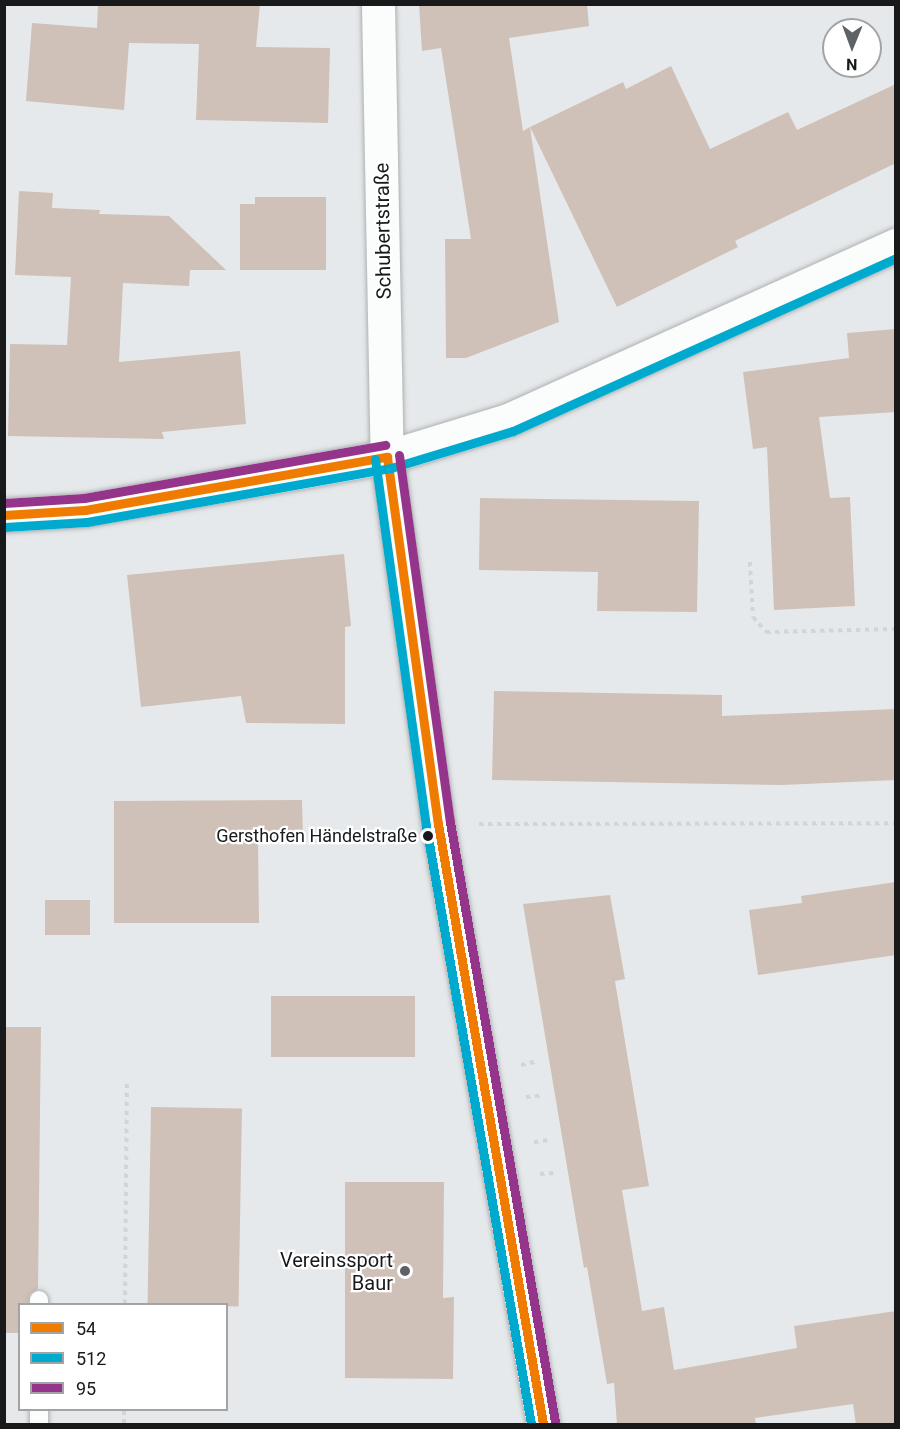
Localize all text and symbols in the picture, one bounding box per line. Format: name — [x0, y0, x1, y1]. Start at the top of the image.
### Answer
north arrow — [822, 18, 882, 78]
text: N — [846, 55, 858, 74]
street label: Schubertstraße — [370, 162, 396, 300]
place label: Gersthofen Händelstraße — [216, 825, 417, 847]
marker: Gersthofen Händelstraße — [422, 830, 434, 842]
place label: Vereinssport Baur — [280, 1248, 393, 1295]
marker: Vereinssport Baur — [398, 1264, 412, 1278]
legend — [18, 1303, 228, 1411]
text: 54 — [76, 1318, 96, 1339]
text: 512 — [76, 1348, 106, 1369]
text: 95 — [76, 1378, 96, 1399]

